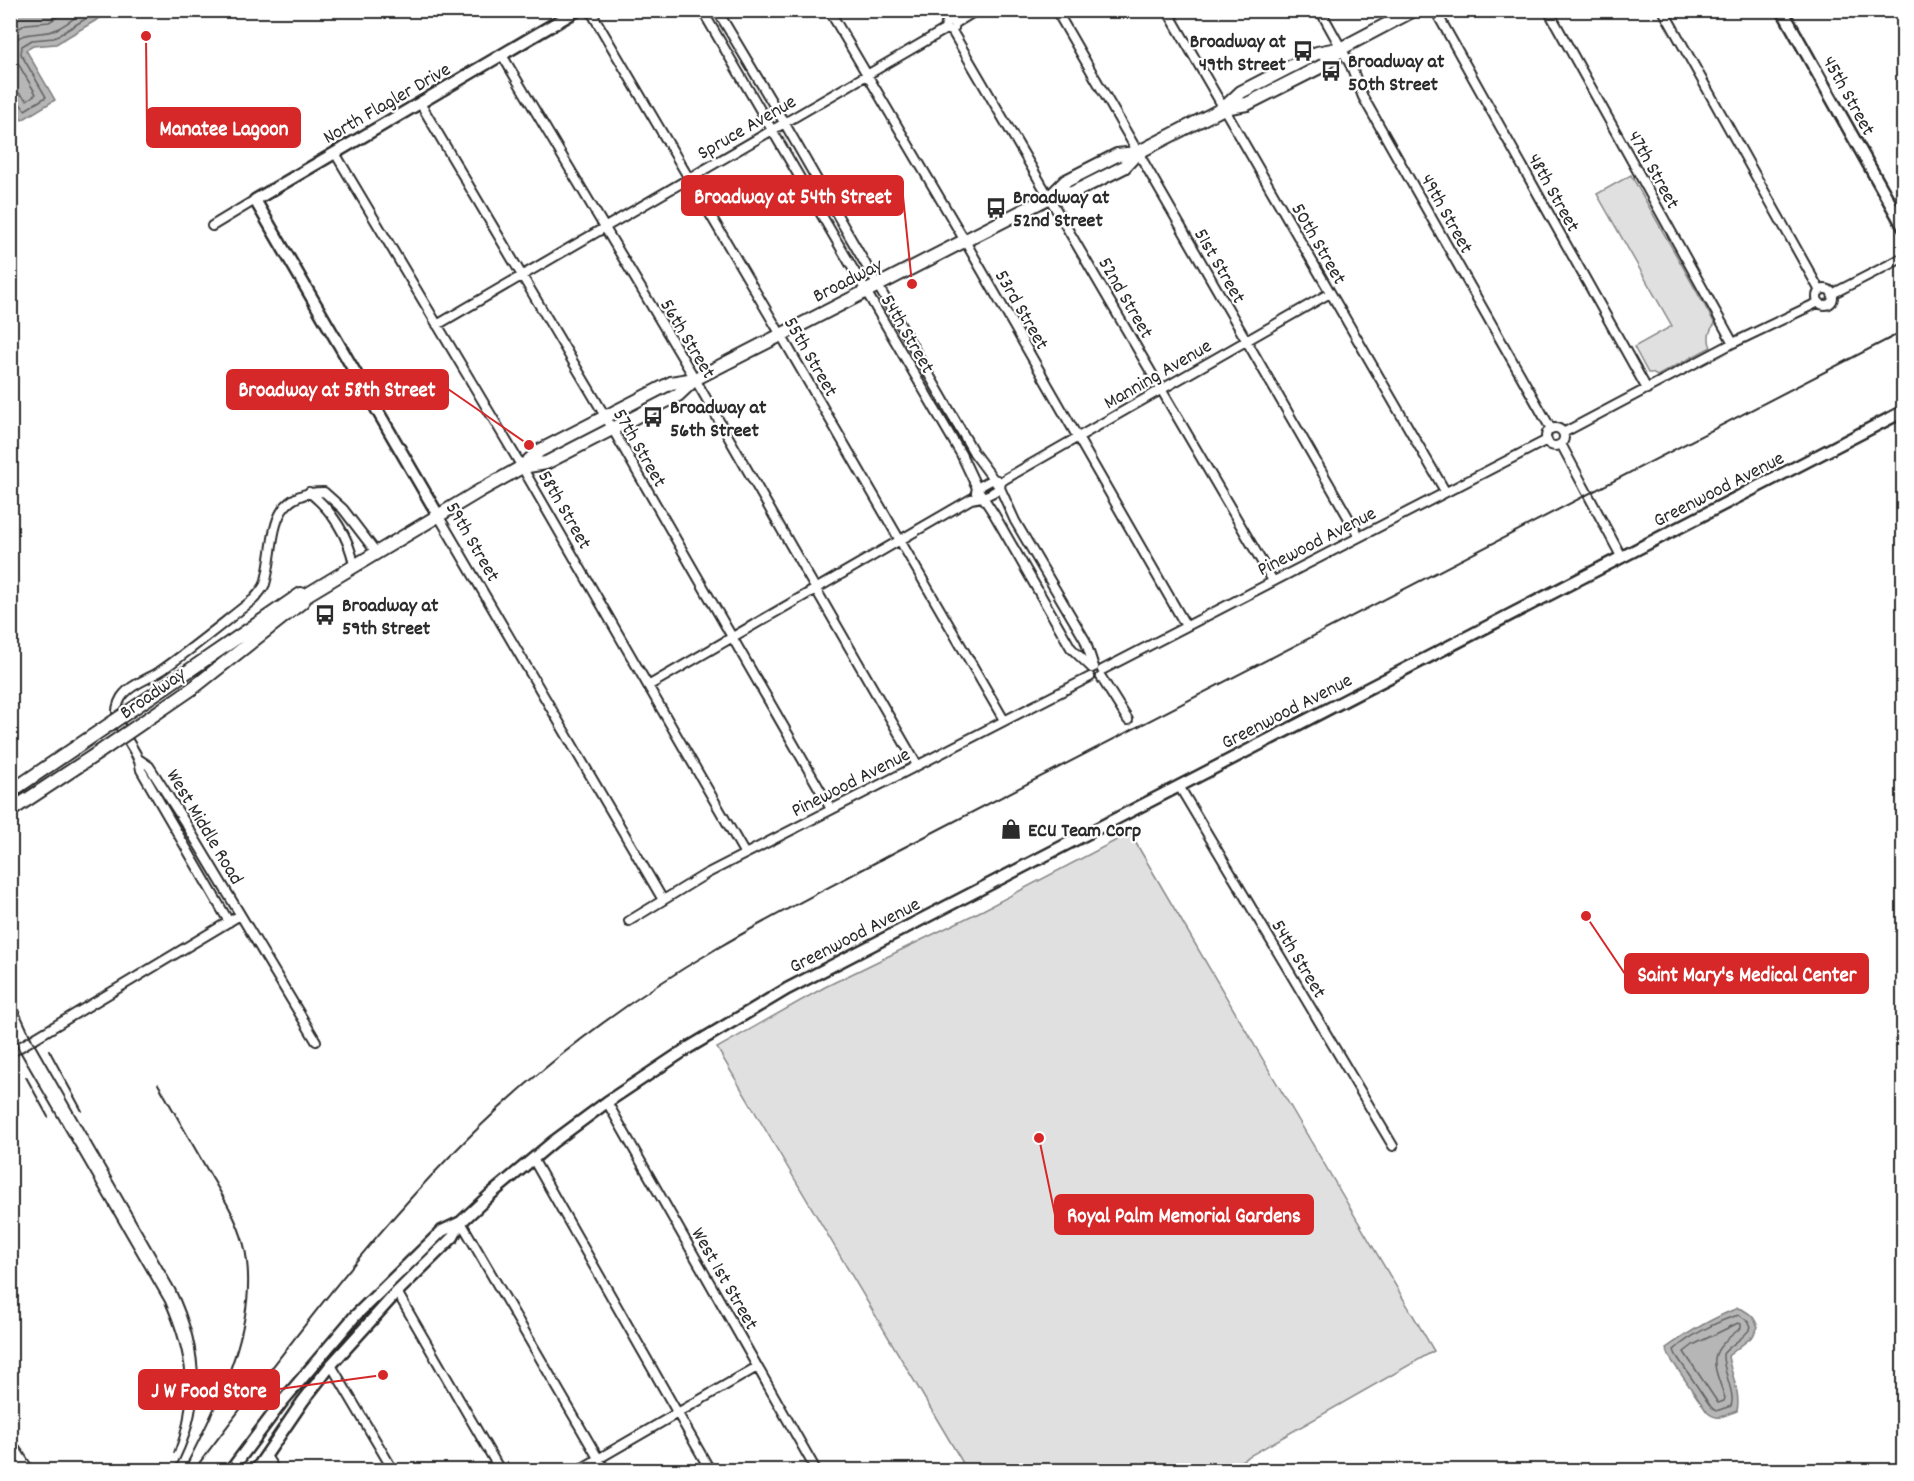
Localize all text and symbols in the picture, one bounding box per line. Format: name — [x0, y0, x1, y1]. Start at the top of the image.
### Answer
place label: Broadway at 49th Street — [1190, 29, 1287, 80]
bus stop icon: Broadway at 49th Street — [1291, 39, 1315, 63]
place label: Broadway at 50th Street — [1348, 49, 1445, 100]
street label: 45th Street — [1814, 51, 1881, 141]
street label: North Flagler Drive — [318, 57, 457, 153]
bus stop icon: Broadway at 50th Street — [1319, 59, 1343, 83]
street label: Spruce Avenue — [693, 89, 802, 168]
callout: Manatee Lagoon — [147, 108, 300, 147]
text: Manatee Lagoon — [160, 116, 289, 146]
street label: 47th Street — [1619, 126, 1685, 215]
street label: 48th Street — [1519, 149, 1585, 238]
street label: 49th Street — [1412, 170, 1479, 259]
callout: Broadway at 54th Street — [682, 176, 903, 215]
text: Broadway at 54th Street — [694, 184, 892, 214]
place label: Broadway at 52nd Street — [1013, 185, 1110, 236]
bus stop icon: Broadway at 52nd Street — [984, 196, 1008, 220]
street label: 50th Street — [1283, 199, 1352, 290]
street label: 51st Street — [1186, 224, 1251, 309]
street label: Broadway — [809, 252, 889, 311]
street label: 52nd Street — [1090, 253, 1159, 344]
street label: 53rd Street — [986, 265, 1055, 356]
street label: 54th Street — [872, 290, 940, 379]
street label: 56th Street — [652, 294, 721, 385]
street label: 55th Street — [775, 312, 844, 403]
street label: Manning Avenue — [1099, 333, 1218, 418]
callout: Broadway at 58th Street — [227, 370, 448, 409]
text: Broadway at 58th Street — [238, 377, 436, 407]
place label: Broadway at 56th Street — [670, 395, 767, 446]
street label: 57th Street — [605, 404, 672, 493]
bus stop icon: Broadway at 56th Street — [641, 405, 665, 429]
street label: Greenwood Avenue — [1649, 445, 1790, 536]
street label: 58th Street — [530, 466, 597, 555]
street label: 59th Street — [437, 497, 506, 588]
street label: Pinewood Avenue — [1253, 501, 1382, 585]
place label: Broadway at 59th Street — [342, 593, 439, 644]
bus stop icon: Broadway at 59th Street — [313, 603, 337, 627]
street label: Broadway — [115, 661, 193, 727]
street label: Greenwood Avenue — [1217, 667, 1358, 758]
street label: Pinewood Avenue — [787, 742, 916, 826]
street label: West Middle Road — [158, 764, 249, 891]
shop icon: ECU Team Corp — [999, 817, 1023, 841]
place label: ECU Team Corp — [1028, 818, 1141, 846]
street label: Greenwood Avenue — [785, 891, 926, 982]
street label: 54th Street — [1263, 915, 1332, 1004]
callout: Saint Mary's Medical Center — [1625, 954, 1868, 993]
text: Saint Mary's Medical Center — [1638, 962, 1858, 992]
callout: Royal Palm Memorial Gardens — [1055, 1195, 1313, 1234]
text: Royal Palm Memorial Gardens — [1067, 1203, 1301, 1233]
street label: West 1st Street — [683, 1223, 764, 1336]
callout: J W Food Store — [139, 1370, 279, 1409]
text: J W Food Store — [151, 1378, 267, 1408]

